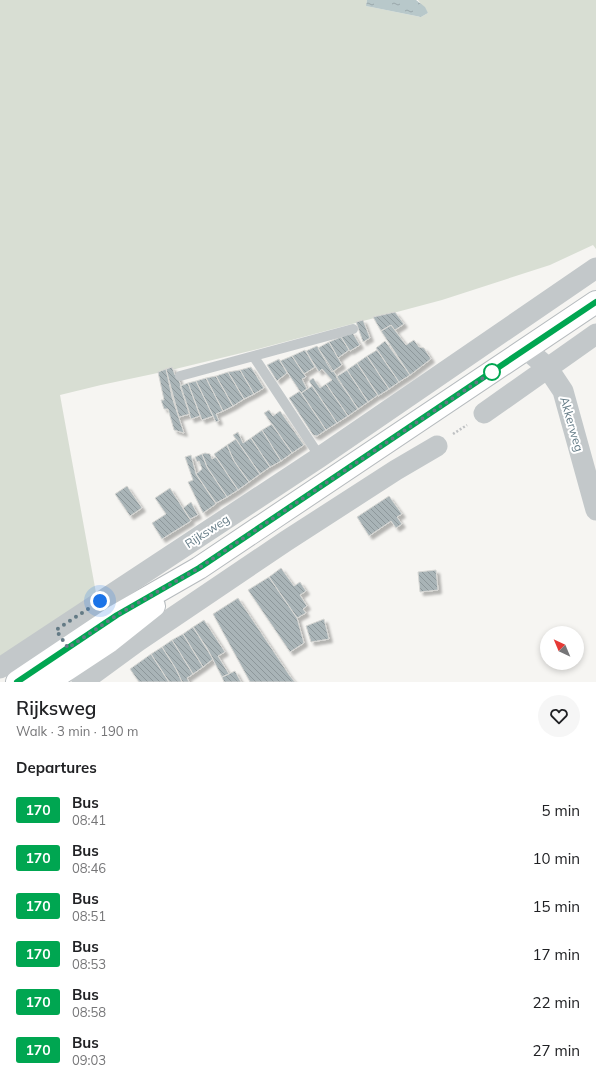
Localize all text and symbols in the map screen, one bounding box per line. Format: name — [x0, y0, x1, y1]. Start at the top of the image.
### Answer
unlabelled marker — [483, 363, 501, 381]
street label: Akkerweg — [557, 395, 587, 453]
street label: Rijksweg — [182, 511, 232, 551]
your location — [90, 591, 110, 611]
north arrow — [540, 626, 584, 670]
map controls — [540, 626, 584, 670]
button: heart — [538, 695, 580, 737]
text: Rijksweg — [16, 696, 96, 720]
text: Walk · 3 min · 190 m — [16, 723, 138, 739]
text: Departures — [16, 758, 97, 777]
text: Bus — [72, 793, 99, 812]
text: 170 — [25, 801, 51, 819]
text: 5 min — [542, 801, 580, 820]
text: 08:41 — [72, 812, 106, 828]
text: Bus — [72, 841, 99, 860]
text: 170 — [25, 849, 51, 867]
text: 10 min — [533, 849, 580, 868]
text: 08:46 — [72, 860, 106, 876]
text: Bus — [72, 889, 99, 908]
text: 170 — [25, 897, 51, 915]
text: 15 min — [533, 897, 580, 916]
text: 08:51 — [72, 908, 106, 924]
text: Bus — [72, 937, 99, 956]
text: 170 — [25, 945, 51, 963]
text: 17 min — [533, 945, 580, 964]
text: 08:53 — [72, 956, 106, 972]
text: Bus — [72, 985, 99, 1004]
text: 170 — [25, 993, 51, 1011]
text: 22 min — [533, 993, 580, 1012]
text: 08:58 — [72, 1004, 106, 1020]
text: Bus — [72, 1033, 99, 1052]
text: 170 — [25, 1041, 51, 1059]
text: 27 min — [533, 1041, 580, 1060]
text: 09:03 — [72, 1052, 106, 1068]

